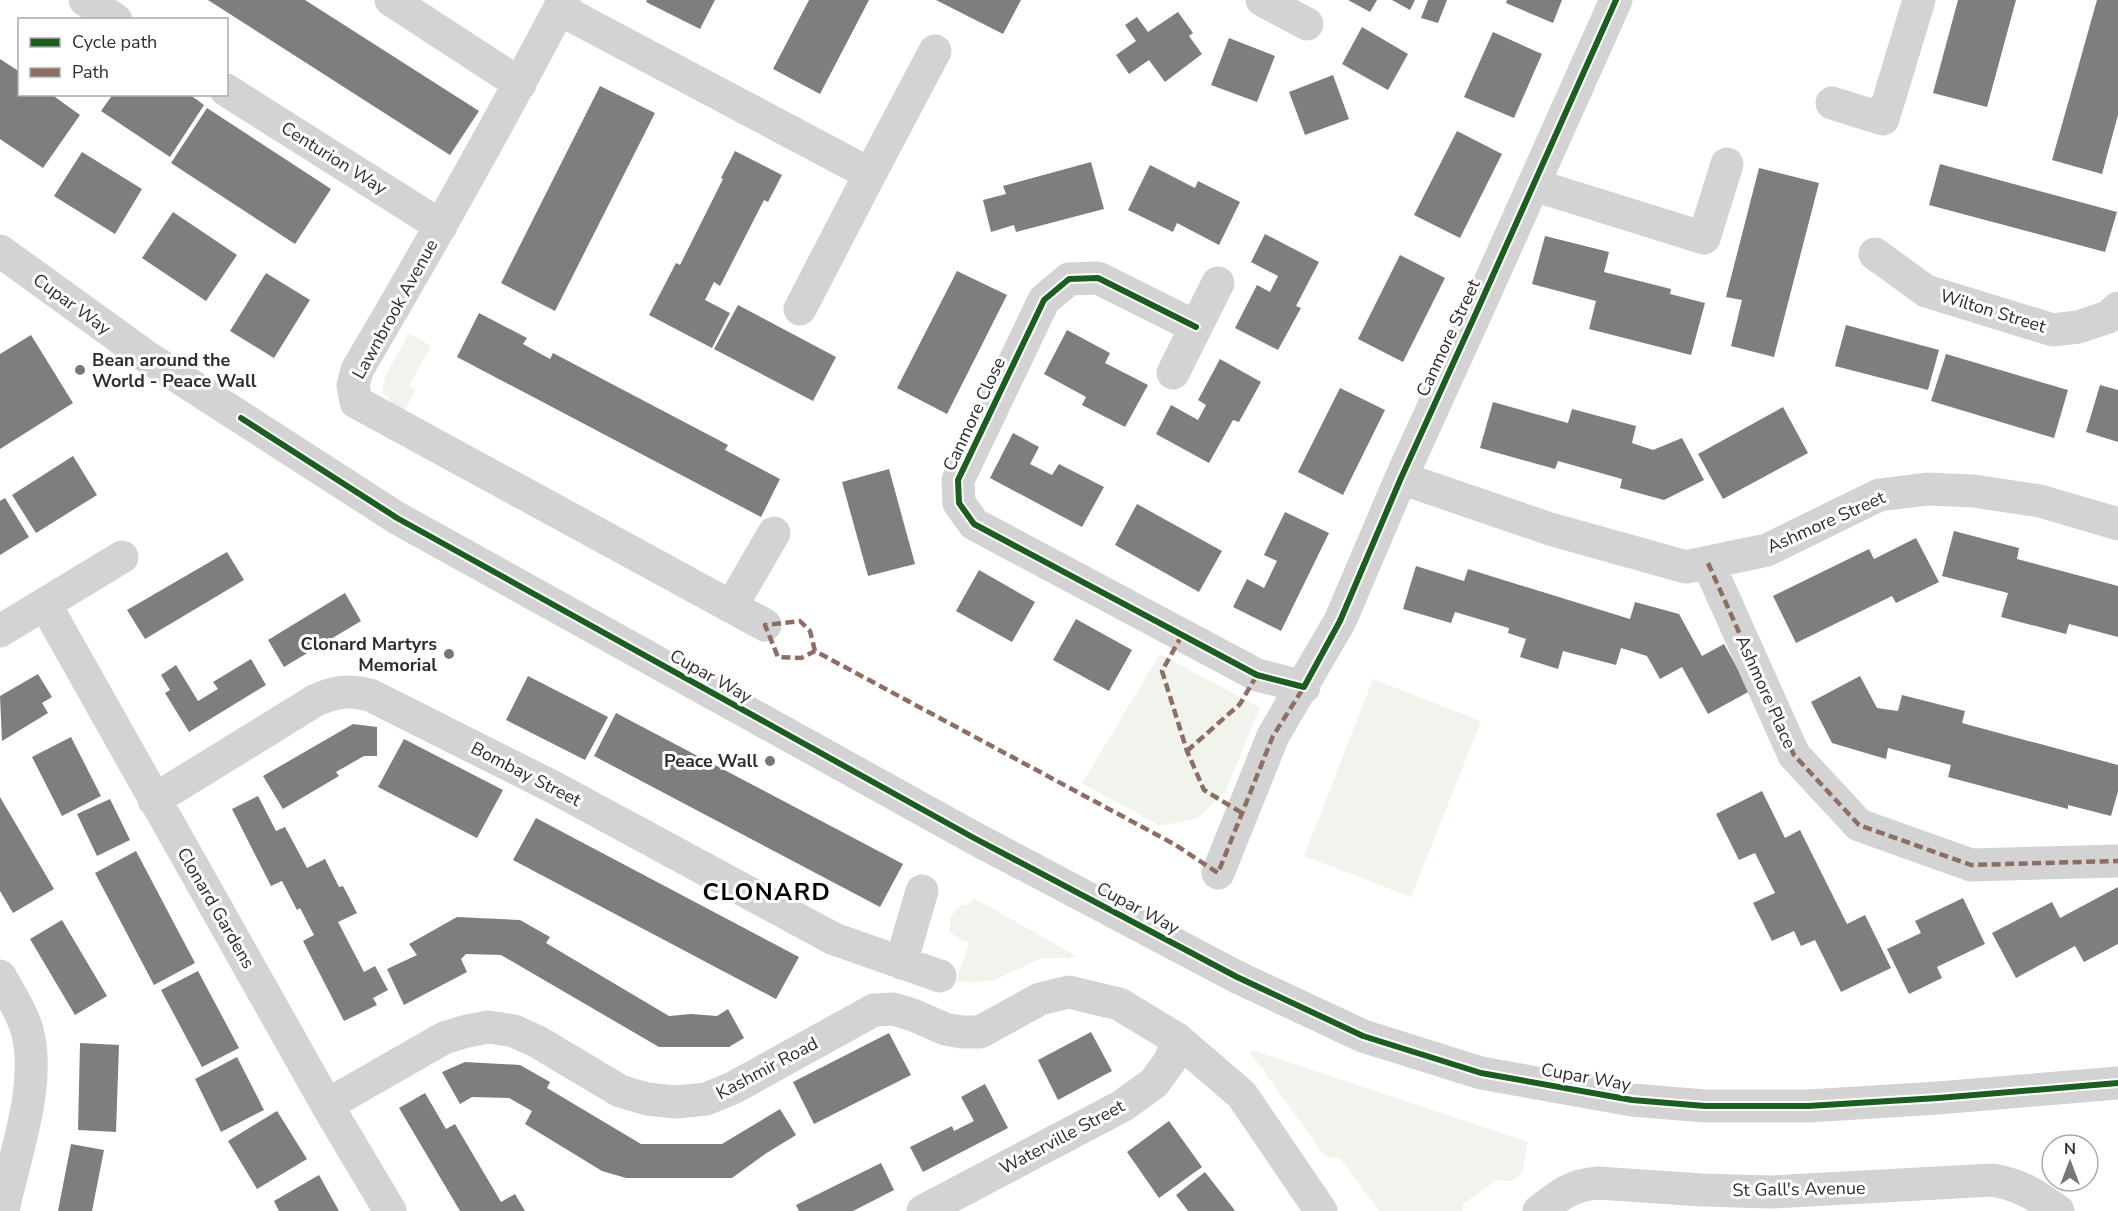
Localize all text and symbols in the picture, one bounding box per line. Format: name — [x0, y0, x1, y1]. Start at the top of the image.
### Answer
legend — [18, 18, 228, 96]
text: Cycle path — [72, 30, 157, 54]
text: Path — [72, 60, 109, 84]
street label: Centurion Way — [276, 116, 392, 201]
street label: Lawnbrook Avenue — [347, 235, 443, 383]
street label: Cupar Way — [28, 268, 116, 341]
street label: Canmore Street — [1410, 275, 1486, 400]
street label: Wilton Street — [1937, 284, 2049, 339]
place label: Bean around the World - Peace Wall — [92, 348, 257, 393]
street label: Canmore Close — [937, 353, 1011, 475]
marker: Bean around the World - Peace Wall — [73, 363, 87, 377]
street label: Ashmore Street — [1763, 485, 1890, 559]
street label: Ashmore Place — [1730, 631, 1802, 753]
place label: Clonard Martyrs Memorial — [301, 632, 437, 677]
street label: Cupar Way — [666, 644, 757, 709]
marker: Clonard Martyrs Memorial — [442, 647, 456, 661]
street label: Bombay Street — [467, 736, 586, 812]
place label: Peace Wall — [664, 749, 758, 773]
marker: Peace Wall — [763, 754, 777, 768]
street label: Clonard Gardens — [171, 843, 261, 973]
district label: CLONARD — [703, 876, 831, 908]
street label: Cupar Way — [1092, 876, 1184, 940]
street label: Kashmir Road — [712, 1031, 822, 1105]
street label: Cupar Way — [1539, 1057, 1633, 1097]
street label: Waterville Street — [995, 1094, 1129, 1180]
north arrow — [2040, 1133, 2100, 1193]
text: N — [2064, 1138, 2076, 1160]
street label: St Gall's Avenue — [1732, 1176, 1866, 1202]

